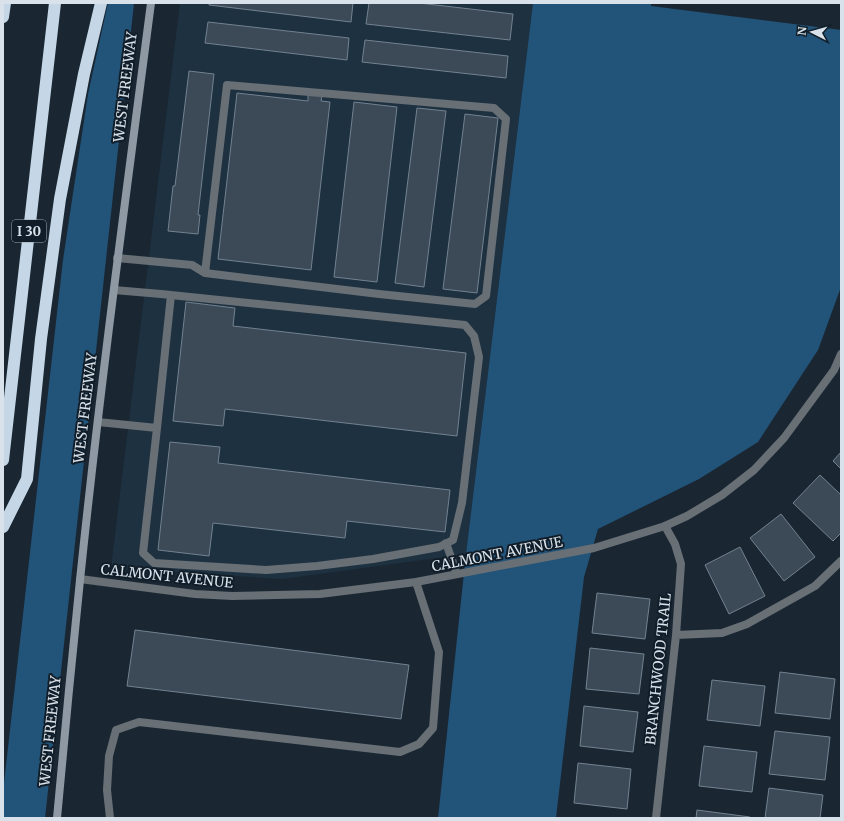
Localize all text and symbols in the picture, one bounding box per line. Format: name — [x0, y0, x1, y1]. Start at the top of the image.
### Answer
north arrow — [792, 12, 832, 52]
text: N — [795, 26, 810, 36]
street label: WEST FREEWAY — [109, 30, 141, 144]
road number: I 30 — [12, 220, 46, 242]
street label: WEST FREEWAY — [69, 351, 101, 465]
street label: CALMONT AVENUE — [430, 532, 564, 576]
street label: CALMONT AVENUE — [100, 560, 234, 592]
street label: BRANCHWOOD TRAIL — [641, 592, 675, 746]
street label: WEST FREEWAY — [35, 674, 65, 788]

